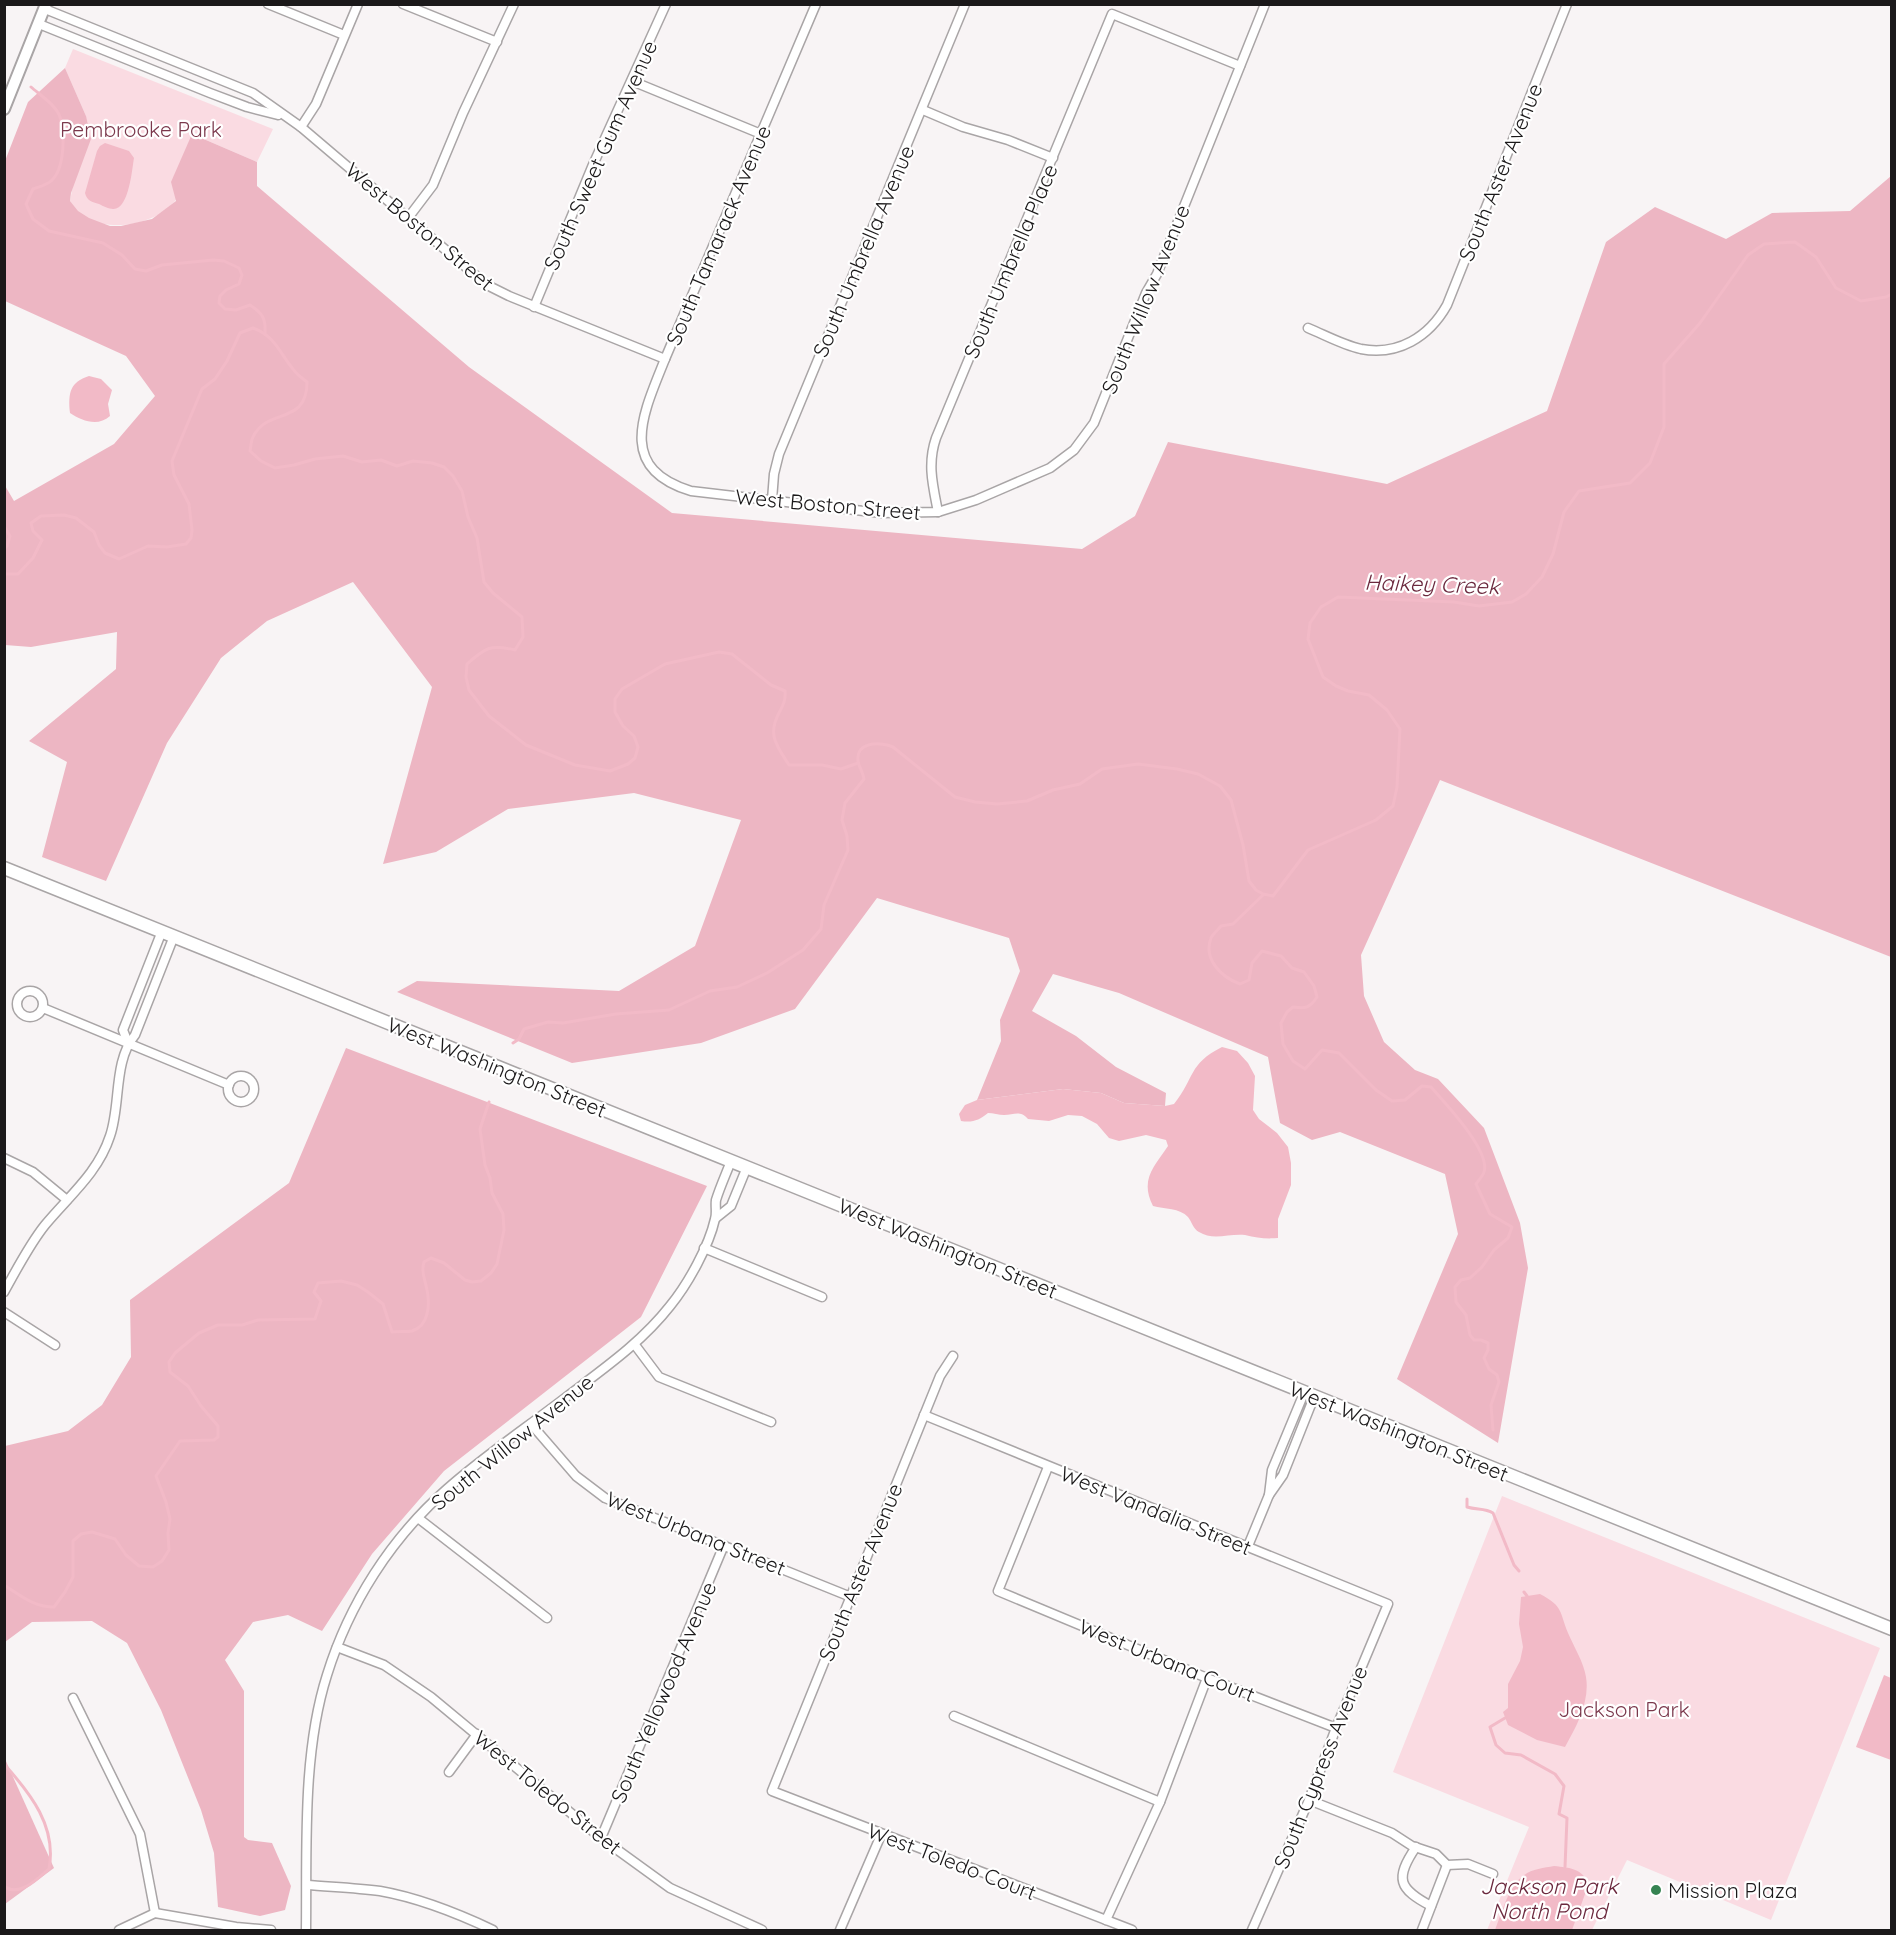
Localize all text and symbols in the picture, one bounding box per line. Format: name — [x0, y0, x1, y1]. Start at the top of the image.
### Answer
street label: South Sweet Gum Avenue — [538, 36, 662, 274]
street label: South Aster Avenue — [1453, 79, 1547, 265]
park label: Pembrooke Park — [60, 116, 222, 142]
street label: South Tamarack Avenue — [660, 121, 776, 349]
street label: South Umbrella Avenue — [807, 141, 919, 361]
street label: West Boston Street — [341, 156, 499, 296]
street label: South Umbrella Place — [957, 160, 1063, 362]
street label: South Willow Avenue — [1095, 201, 1195, 397]
street label: West Boston Street — [734, 483, 922, 525]
water label: Haikey Creek — [1364, 568, 1502, 600]
street label: West Washington Street — [384, 1011, 610, 1123]
street label: West Washington Street — [835, 1192, 1061, 1304]
street label: South Willow Avenue — [426, 1368, 598, 1516]
street label: West Washington Street — [1286, 1375, 1512, 1487]
street label: West Vandalia Street — [1057, 1460, 1255, 1560]
street label: South Aster Avenue — [813, 1479, 907, 1665]
street label: West Urbana Street — [603, 1485, 789, 1581]
street label: South Yellowood Avenue — [605, 1578, 721, 1806]
street label: West Urbana Court — [1075, 1613, 1259, 1707]
street label: South Cypress Avenue — [1267, 1662, 1373, 1872]
park label: Jackson Park — [1558, 1696, 1690, 1722]
street label: West Toledo Street — [469, 1725, 627, 1859]
street label: West Toledo Court — [864, 1817, 1040, 1905]
water label: Jackson Park North Pond — [1480, 1872, 1620, 1925]
place label: Mission Plaza — [1668, 1877, 1797, 1903]
marker: Mission Plaza — [1649, 1883, 1663, 1897]

